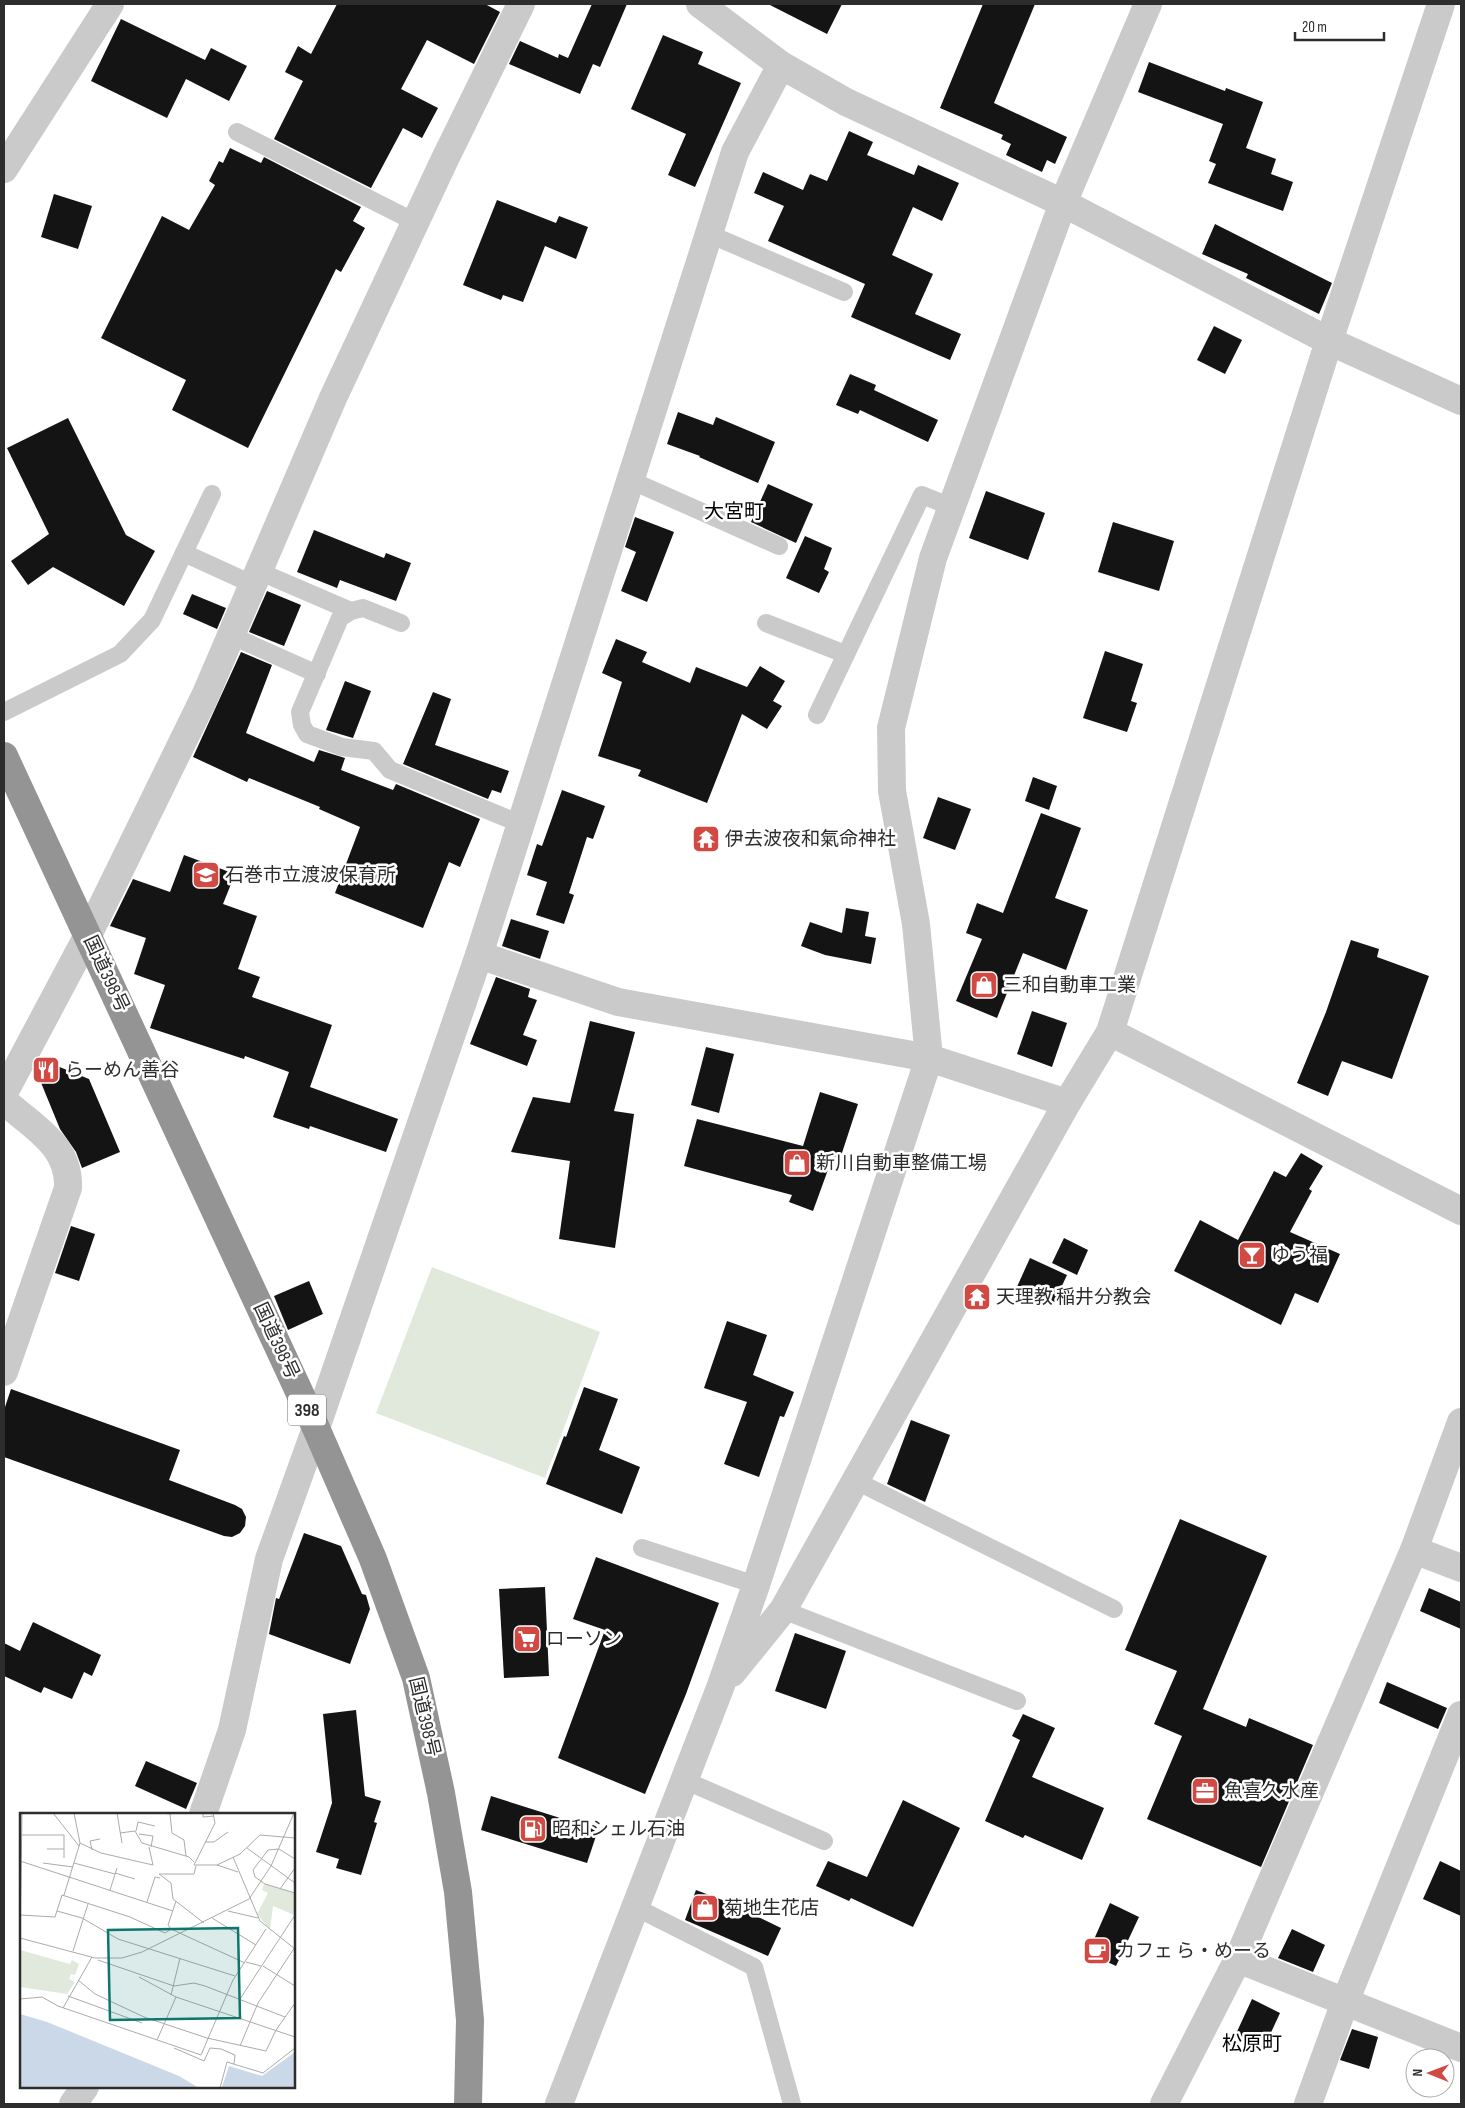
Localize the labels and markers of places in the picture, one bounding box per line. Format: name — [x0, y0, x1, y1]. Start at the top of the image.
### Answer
temple icon: 伊去波夜和氣命神社 — [691, 824, 721, 854]
place label: 伊去波夜和氣命神社 — [725, 828, 896, 851]
school or university icon: 石巻市立渡波保育所 — [191, 860, 221, 890]
place label: 石巻市立渡波保育所 — [225, 864, 396, 887]
shop icon: 三和自動車工業 — [969, 970, 999, 1000]
place label: 三和自動車工業 — [1003, 974, 1136, 997]
restaurant icon: らーめん善谷 — [31, 1055, 61, 1085]
place label: らーめん善谷 — [65, 1059, 179, 1082]
shop icon: 新川自動車整備工場 — [782, 1148, 812, 1178]
place label: 新川自動車整備工場 — [816, 1152, 987, 1175]
bar icon: ゆう福 — [1237, 1240, 1267, 1270]
place label: ゆう福 — [1271, 1244, 1328, 1267]
temple icon: 天理教 稲井分教会 — [962, 1282, 992, 1312]
place label: 天理教 稲井分教会 — [996, 1286, 1151, 1309]
supermarket icon: ローソン — [512, 1624, 542, 1654]
place label: ローソン — [546, 1628, 622, 1651]
office icon: 魚喜久水産 — [1190, 1776, 1220, 1806]
place label: 魚喜久水産 — [1224, 1780, 1319, 1803]
fuel station icon: 昭和シェル石油 — [518, 1814, 548, 1844]
place label: 昭和シェル石油 — [552, 1818, 685, 1841]
shop icon: 菊地生花店 — [690, 1893, 720, 1923]
place label: 菊地生花店 — [724, 1897, 819, 1920]
cafe icon: カフェ ら・めーる — [1082, 1936, 1112, 1966]
place label: カフェ ら・めーる — [1116, 1940, 1271, 1963]

